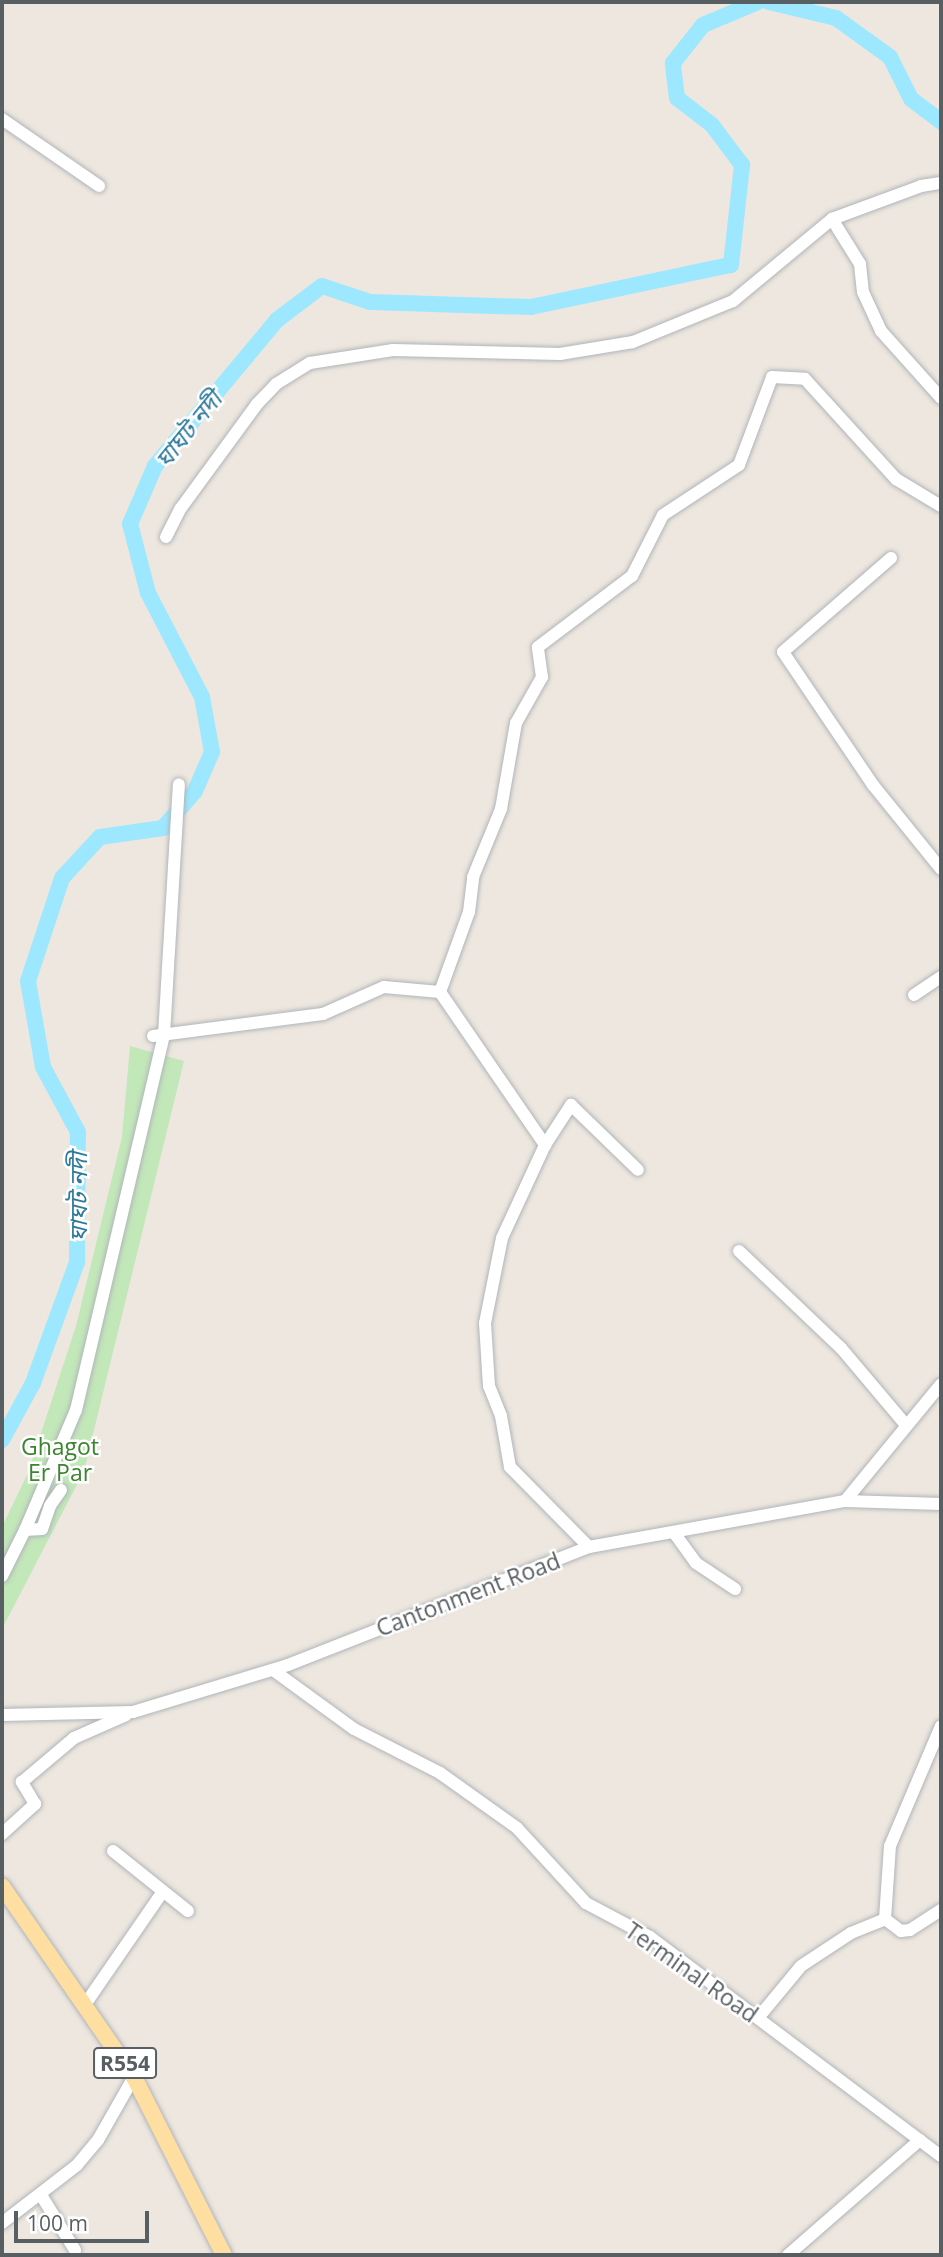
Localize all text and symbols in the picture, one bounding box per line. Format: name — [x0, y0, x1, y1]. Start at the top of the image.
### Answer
water label: ঘাঘট নদী — [149, 385, 227, 473]
water label: ঘাঘট নদী — [64, 1152, 92, 1242]
park label: Ghagot Er Par — [21, 1432, 99, 1486]
street label: Cantonment Road — [372, 1546, 564, 1642]
street label: Terminal Road — [620, 1916, 764, 2028]
road number: R554 — [92, 2046, 158, 2080]
scale bar — [18, 2198, 152, 2242]
text: 100 m — [27, 2209, 88, 2237]

